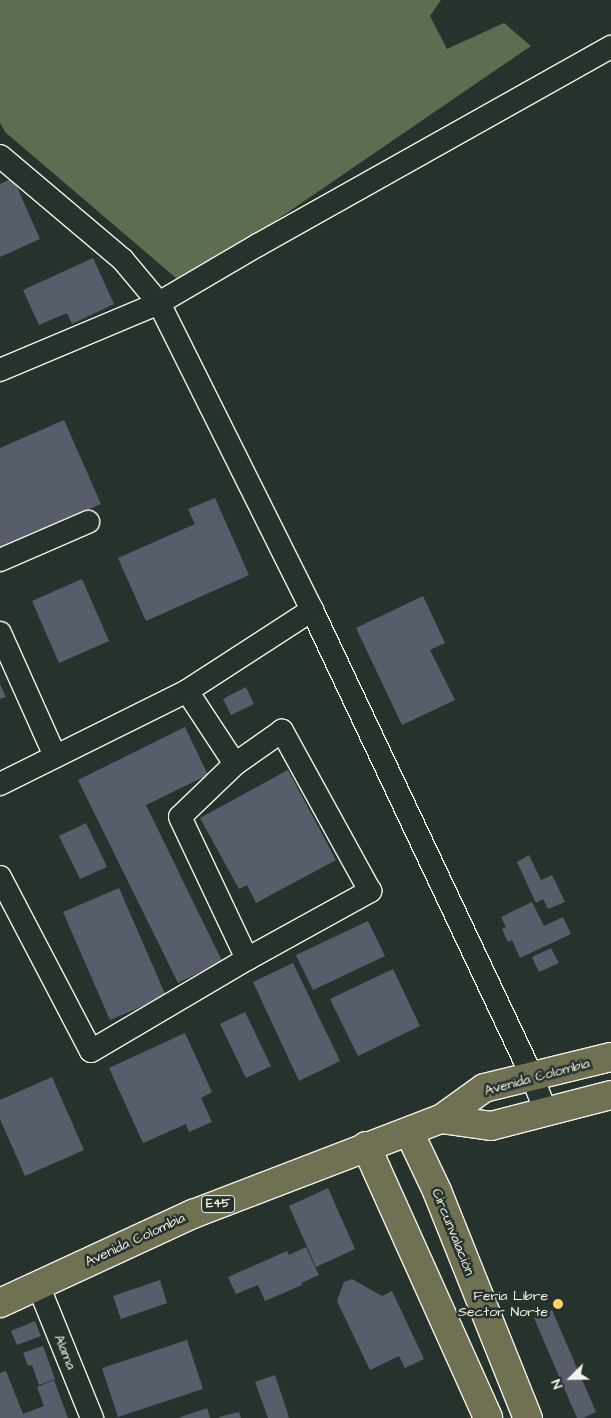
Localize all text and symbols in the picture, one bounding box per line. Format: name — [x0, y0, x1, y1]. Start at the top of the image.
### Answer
street label: Avenida Colombia — [482, 1055, 592, 1099]
street label: Circunvalación — [428, 1186, 478, 1278]
road number: E45 — [200, 1194, 236, 1214]
street label: Avenida Colombia — [82, 1209, 188, 1271]
place label: Feria Libre Sector Norte — [458, 1288, 548, 1320]
marker: Feria Libre Sector Norte — [552, 1298, 564, 1310]
street label: Alama — [50, 1332, 80, 1372]
north arrow — [546, 1353, 596, 1403]
text: N — [546, 1376, 568, 1392]

